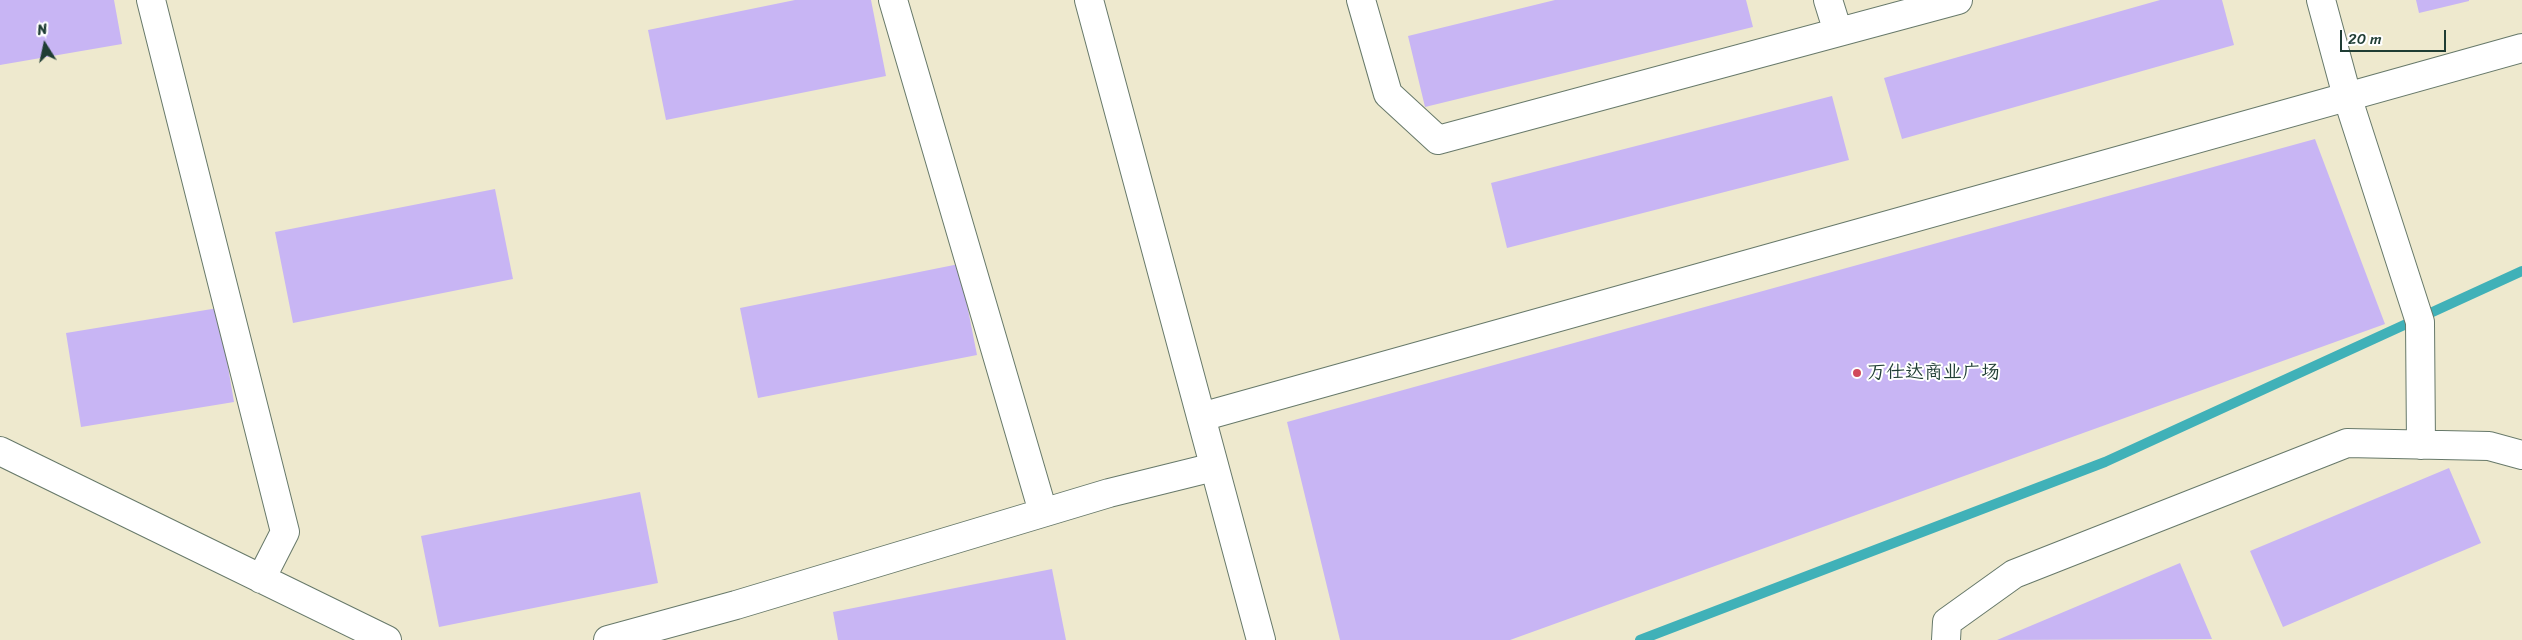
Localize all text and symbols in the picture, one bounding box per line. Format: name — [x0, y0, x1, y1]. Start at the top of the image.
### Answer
text: N — [35, 17, 49, 43]
north arrow — [20, 20, 70, 70]
scale bar — [2342, 20, 2448, 52]
text: 20 m — [2348, 26, 2382, 52]
place label: 万仕达商业广场 — [1867, 362, 2000, 384]
marker: 万仕达商业广场 — [1851, 367, 1863, 379]

